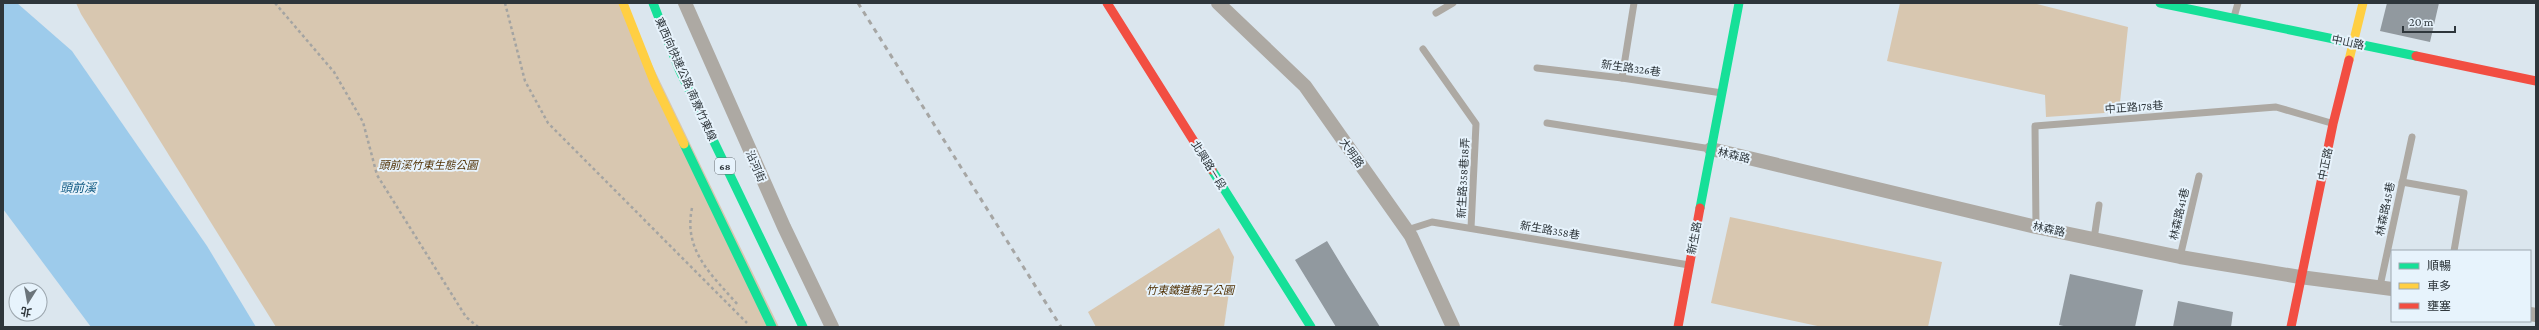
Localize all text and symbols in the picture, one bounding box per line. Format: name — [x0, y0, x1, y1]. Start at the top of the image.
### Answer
scale bar — [2403, 8, 2455, 34]
street label: 東西向快速公路 南寮竹東線 — [653, 15, 719, 143]
text: 20 m — [2409, 15, 2434, 29]
street label: 中山路 — [2331, 33, 2365, 51]
street label: 新生路326巷 — [1600, 58, 1662, 78]
street label: 中正路178巷 — [2104, 99, 2164, 115]
street label: 大明路 — [1338, 136, 1366, 170]
street label: 新生路358巷18弄 — [1455, 137, 1471, 219]
street label: 北興路ㄧ段 — [1189, 138, 1229, 192]
street label: 林森路 — [1717, 145, 1751, 165]
street label: 中正路 — [2316, 147, 2334, 181]
street label: 沿河街 — [744, 148, 768, 184]
road number: 68 — [715, 158, 735, 174]
park label: 頭前溪竹東生態公園 — [379, 159, 479, 171]
water label: 頭前溪 — [60, 181, 98, 195]
street label: 林森路45巷 — [2373, 181, 2397, 237]
street label: 林森路41巷 — [2167, 187, 2191, 241]
street label: 新生路358巷 — [1519, 219, 1581, 241]
street label: 林森路 — [2032, 220, 2066, 238]
street label: 新生路 — [1685, 221, 1703, 255]
legend — [2391, 250, 2531, 322]
text: 順暢 — [2427, 259, 2451, 273]
text: 車多 — [2427, 279, 2451, 293]
north arrow — [8, 282, 48, 322]
park label: 竹東鐵道親子公園 — [1146, 284, 1236, 296]
text: 壅塞 — [2427, 299, 2451, 313]
text: 北 — [20, 305, 33, 319]

